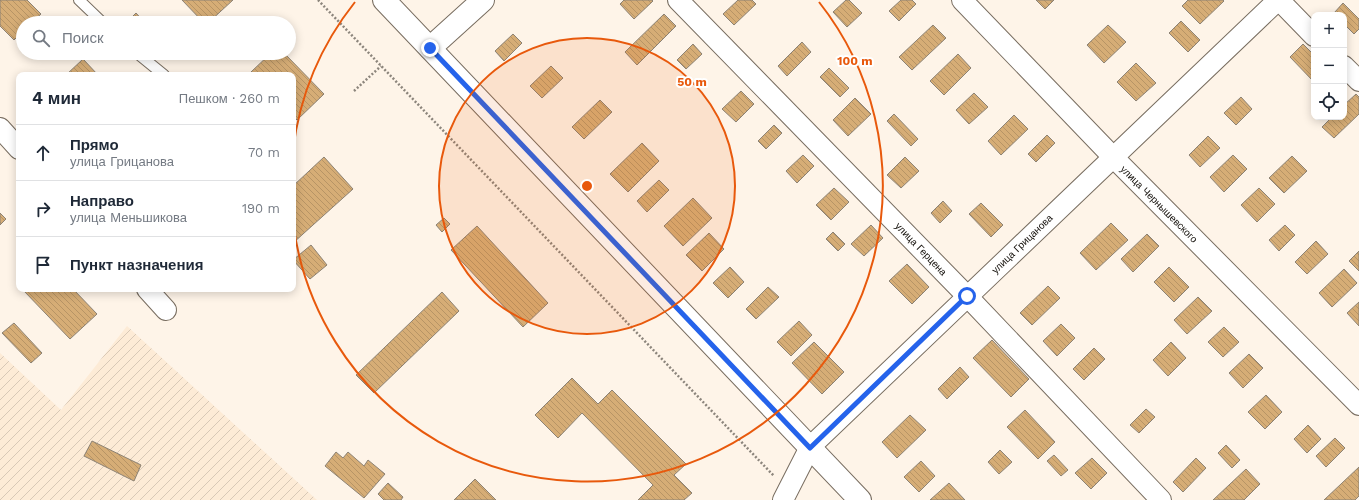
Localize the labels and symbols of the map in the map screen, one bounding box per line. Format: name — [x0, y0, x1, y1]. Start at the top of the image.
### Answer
route end — [421, 39, 439, 57]
text: 100 m — [837, 54, 873, 68]
text: 50 m — [677, 75, 707, 89]
street label: улица Чернышевского — [1118, 163, 1200, 245]
centre of rings — [580, 179, 594, 193]
street label: улица Грицанова — [989, 212, 1055, 276]
street label: улица Герцена — [893, 220, 949, 278]
route start — [958, 287, 976, 305]

